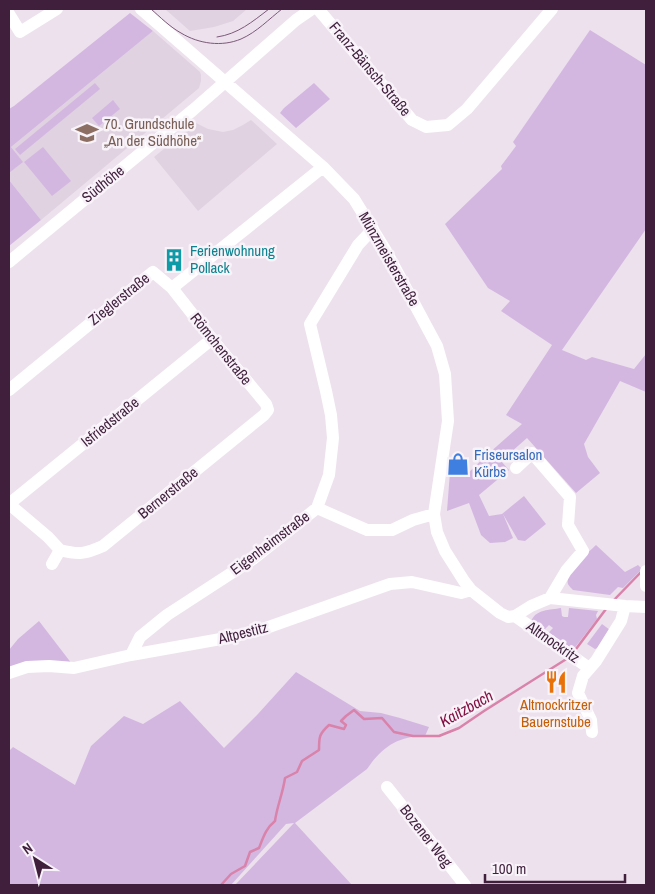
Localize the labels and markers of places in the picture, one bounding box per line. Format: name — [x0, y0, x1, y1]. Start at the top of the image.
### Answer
place label: 70. Grundschule „An der Südhöhe“ — [104, 113, 201, 151]
school or university icon: 70. Grundschule „An der Südhöhe“ — [74, 120, 100, 146]
place label: Ferienwohnung Pollack — [190, 240, 275, 278]
building icon: Ferienwohnung Pollack — [161, 247, 187, 273]
place label: Friseursalon Kürbs — [474, 444, 542, 482]
shop icon: Friseursalon Kürbs — [445, 451, 471, 477]
restaurant icon: Altmockritzer Bauernstube — [543, 669, 569, 695]
place label: Altmockritzer Bauernstube — [519, 694, 592, 732]

